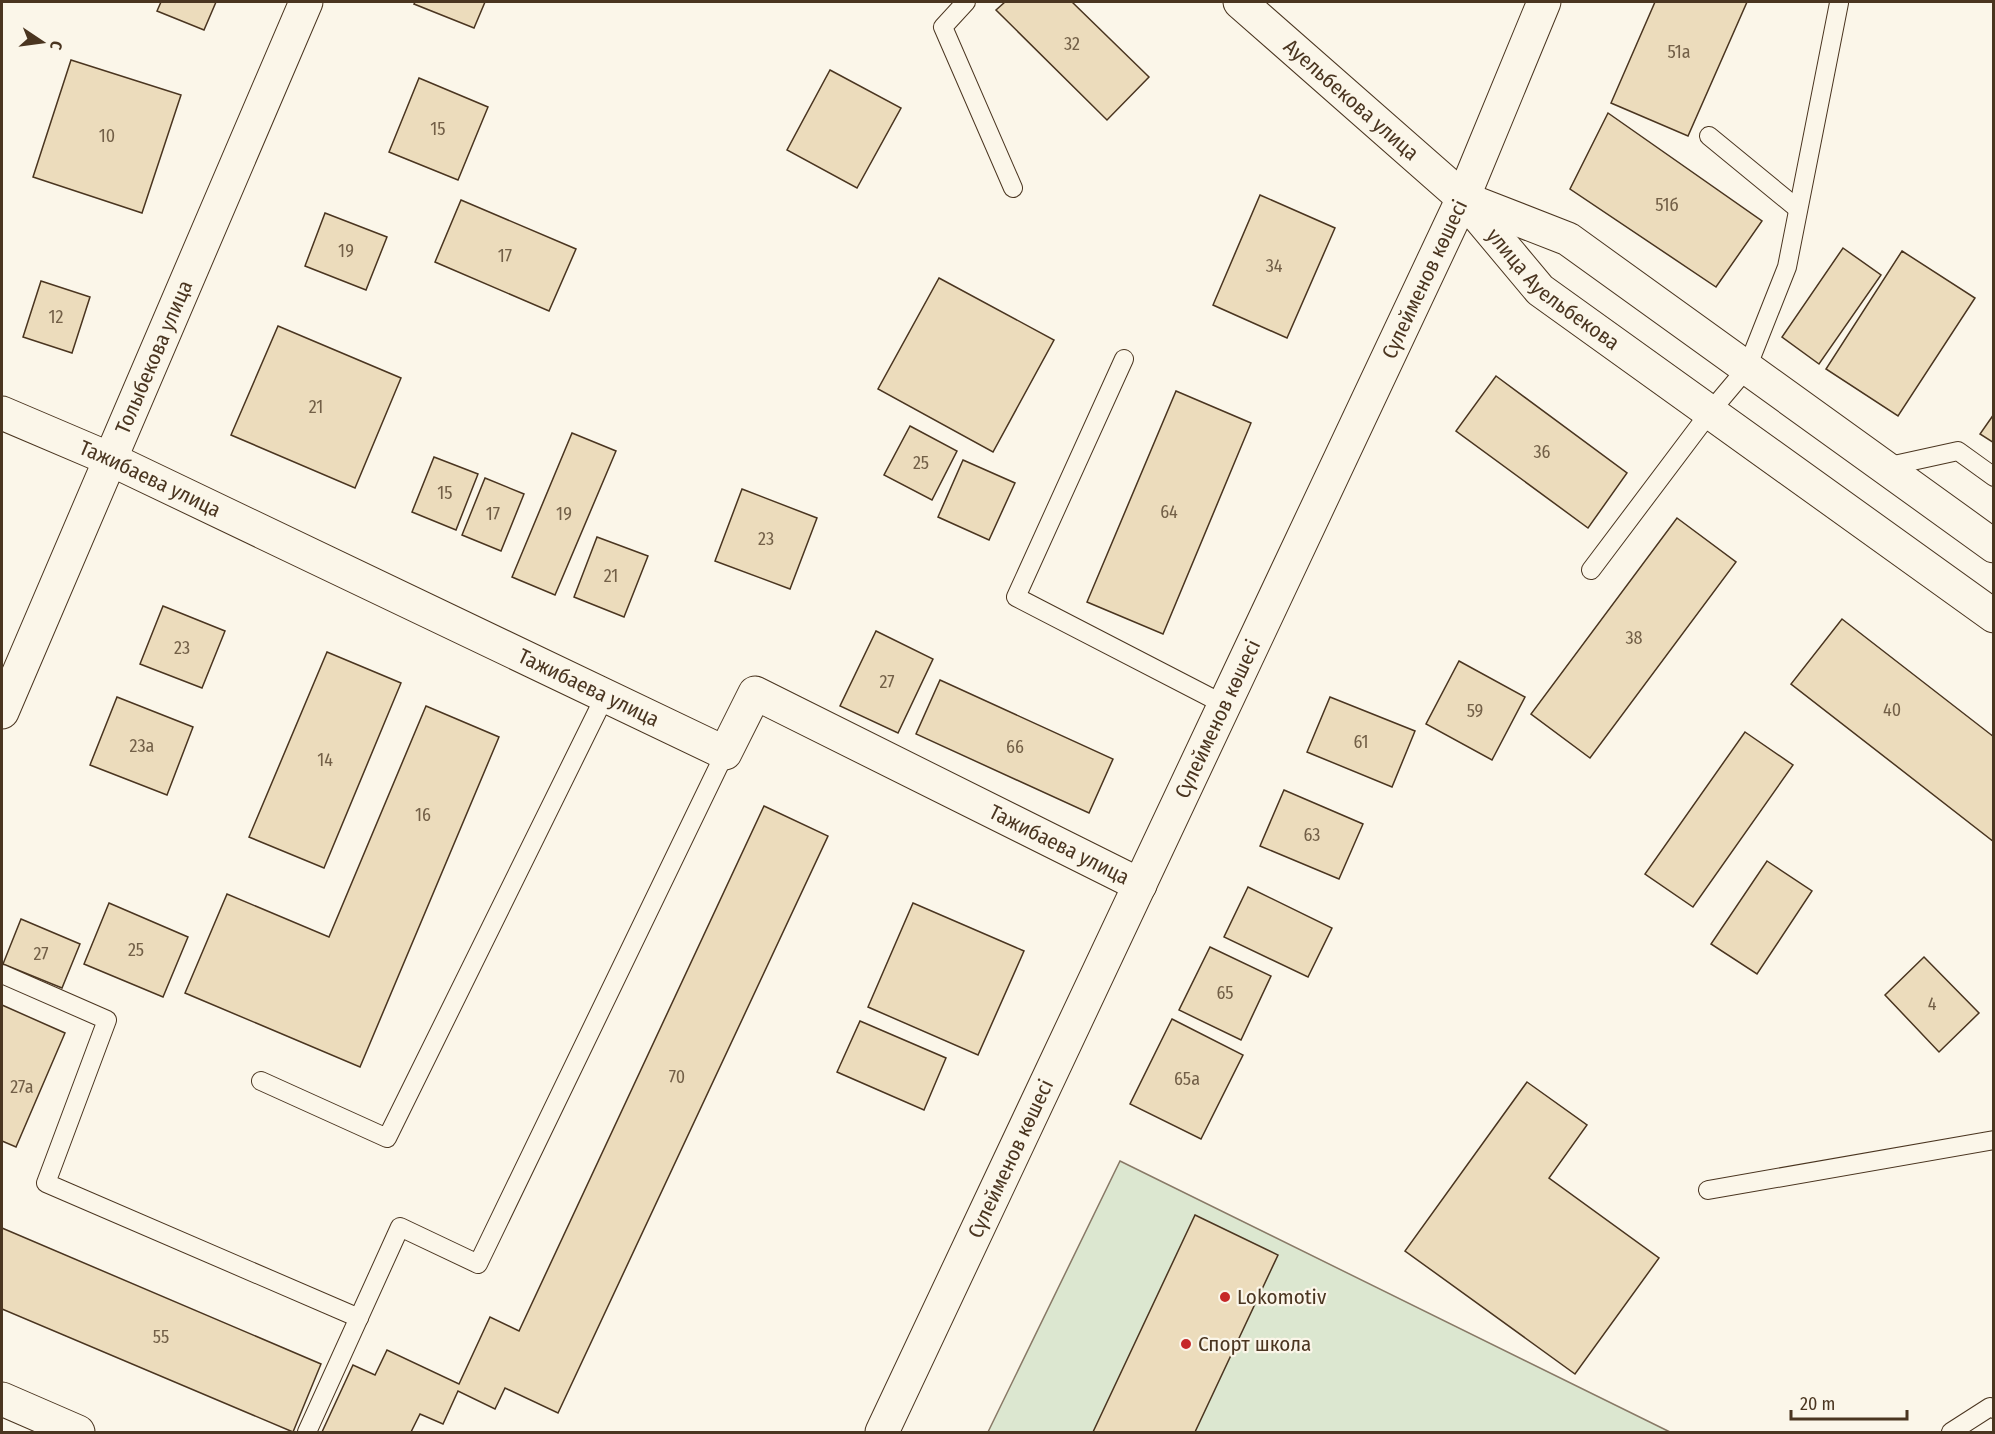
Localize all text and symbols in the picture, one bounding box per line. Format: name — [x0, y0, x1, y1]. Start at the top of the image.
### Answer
north arrow — [12, 12, 72, 72]
house number: 32 — [1064, 33, 1080, 55]
street label: Ауельбекова улица — [1278, 33, 1424, 166]
text: С — [46, 39, 66, 52]
house number: 51а — [1667, 41, 1691, 63]
house number: 15 — [430, 118, 446, 140]
house number: 10 — [99, 125, 115, 147]
house number: 51б — [1655, 194, 1679, 216]
street label: Сүлейменов көшесі — [1376, 196, 1473, 363]
street label: улица Ауельбекова — [1481, 223, 1625, 356]
house number: 19 — [338, 240, 354, 262]
house number: 17 — [498, 245, 512, 267]
house number: 34 — [1266, 255, 1283, 277]
street label: Толыбекова улица — [110, 276, 198, 438]
house number: 12 — [49, 306, 64, 328]
house number: 21 — [309, 396, 323, 418]
street label: Тажибаева улица — [75, 434, 225, 523]
house number: 36 — [1533, 441, 1551, 463]
house number: 25 — [913, 452, 929, 474]
house number: 15 — [437, 482, 453, 504]
house number: 64 — [1160, 501, 1178, 523]
house number: 17 — [486, 503, 500, 525]
house number: 19 — [556, 503, 572, 525]
house number: 23 — [758, 528, 774, 550]
house number: 21 — [604, 565, 618, 587]
house number: 38 — [1625, 627, 1643, 649]
street label: Сүлейменов көшесі — [1169, 635, 1266, 803]
house number: 23 — [174, 637, 190, 659]
street label: Тажибаева улица — [514, 643, 663, 733]
house number: 27 — [879, 671, 895, 693]
house number: 40 — [1883, 699, 1901, 721]
house number: 59 — [1467, 700, 1483, 722]
house number: 61 — [1353, 731, 1369, 753]
house number: 23а — [130, 735, 155, 757]
house number: 66 — [1006, 736, 1024, 758]
house number: 14 — [317, 749, 333, 771]
street label: Тажибаева улица — [985, 799, 1134, 891]
house number: 16 — [415, 804, 431, 826]
house number: 63 — [1304, 824, 1320, 846]
house number: 25 — [128, 939, 144, 961]
house number: 27 — [33, 943, 49, 965]
house number: 65 — [1216, 982, 1234, 1004]
house number: 4 — [1928, 993, 1937, 1015]
house number: 70 — [669, 1066, 685, 1088]
house number: 65а — [1174, 1068, 1200, 1090]
street label: Сүлейменов көшесі — [962, 1075, 1059, 1242]
house number: 27а — [10, 1076, 34, 1098]
place label: Lokomotiv — [1237, 1284, 1327, 1310]
marker: Lokomotiv — [1218, 1290, 1232, 1304]
house number: 55 — [153, 1326, 169, 1348]
place label: Спорт школа — [1198, 1331, 1311, 1357]
marker: Спорт школа — [1179, 1337, 1193, 1351]
scale bar — [1791, 1383, 1906, 1421]
text: 20 m — [1800, 1393, 1835, 1415]

